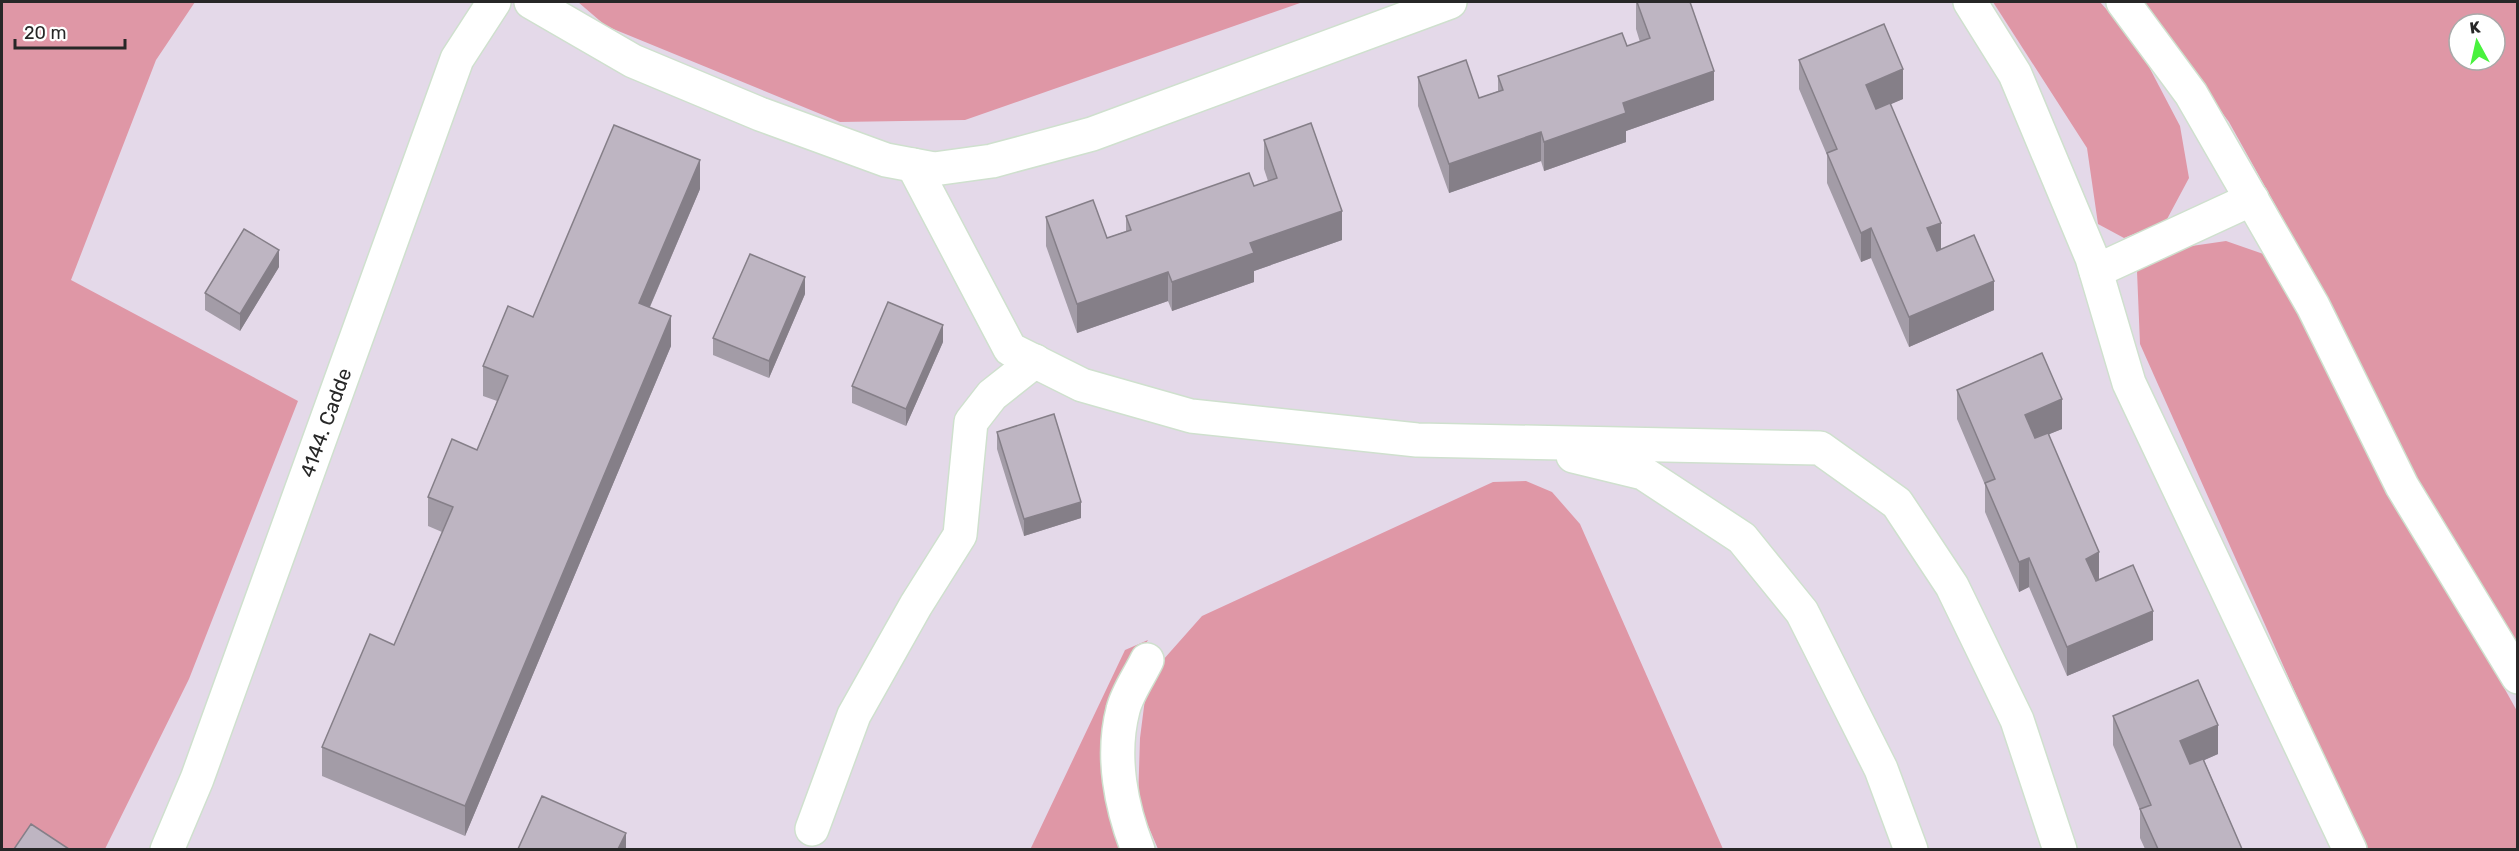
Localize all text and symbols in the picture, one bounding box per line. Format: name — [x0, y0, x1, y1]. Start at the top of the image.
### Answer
scale bar — [15, 12, 124, 50]
north arrow — [2447, 12, 2507, 72]
text: K — [2468, 17, 2482, 38]
text: 20 m — [24, 22, 66, 44]
street label: 4144. Cadde — [295, 365, 356, 481]

